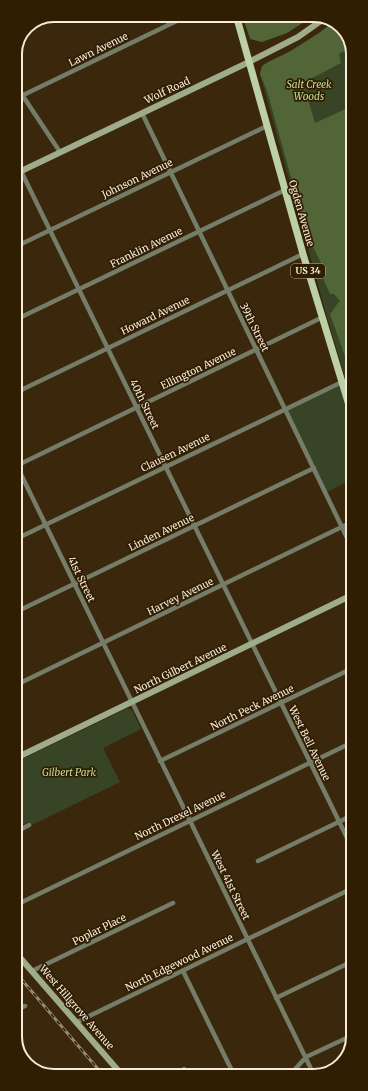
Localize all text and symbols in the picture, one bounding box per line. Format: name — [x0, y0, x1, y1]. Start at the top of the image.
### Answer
street label: Lawn Avenue — [66, 29, 130, 69]
street label: Wolf Road — [141, 74, 192, 107]
park label: Salt Creek Woods — [287, 78, 332, 103]
street label: Johnson Avenue — [99, 156, 175, 202]
street label: Ogden Avenue — [286, 178, 317, 248]
street label: Franklin Avenue — [108, 224, 185, 271]
road number: US 34 — [291, 264, 325, 278]
street label: Howard Avenue — [119, 293, 192, 338]
street label: 39th Street — [237, 301, 272, 354]
street label: Ellington Avenue — [158, 345, 238, 392]
street label: 40th Street — [127, 377, 162, 431]
street label: Clausen Avenue — [139, 430, 212, 475]
street label: Linden Avenue — [126, 511, 196, 554]
street label: 41st Street — [65, 554, 98, 604]
street label: Harvey Avenue — [145, 575, 215, 618]
street label: North Gilbert Avenue — [132, 640, 229, 697]
street label: North Peck Avenue — [208, 682, 296, 733]
street label: West Bell Avenue — [285, 703, 333, 783]
park label: Gilbert Park — [42, 766, 96, 779]
street label: North Drexel Avenue — [133, 788, 228, 843]
street label: West 41st Street — [208, 847, 253, 922]
street label: Poplar Place — [70, 911, 128, 948]
street label: North Edgewood Avenue — [123, 931, 235, 994]
street label: West Hillgrove Avenue — [36, 962, 117, 1052]

